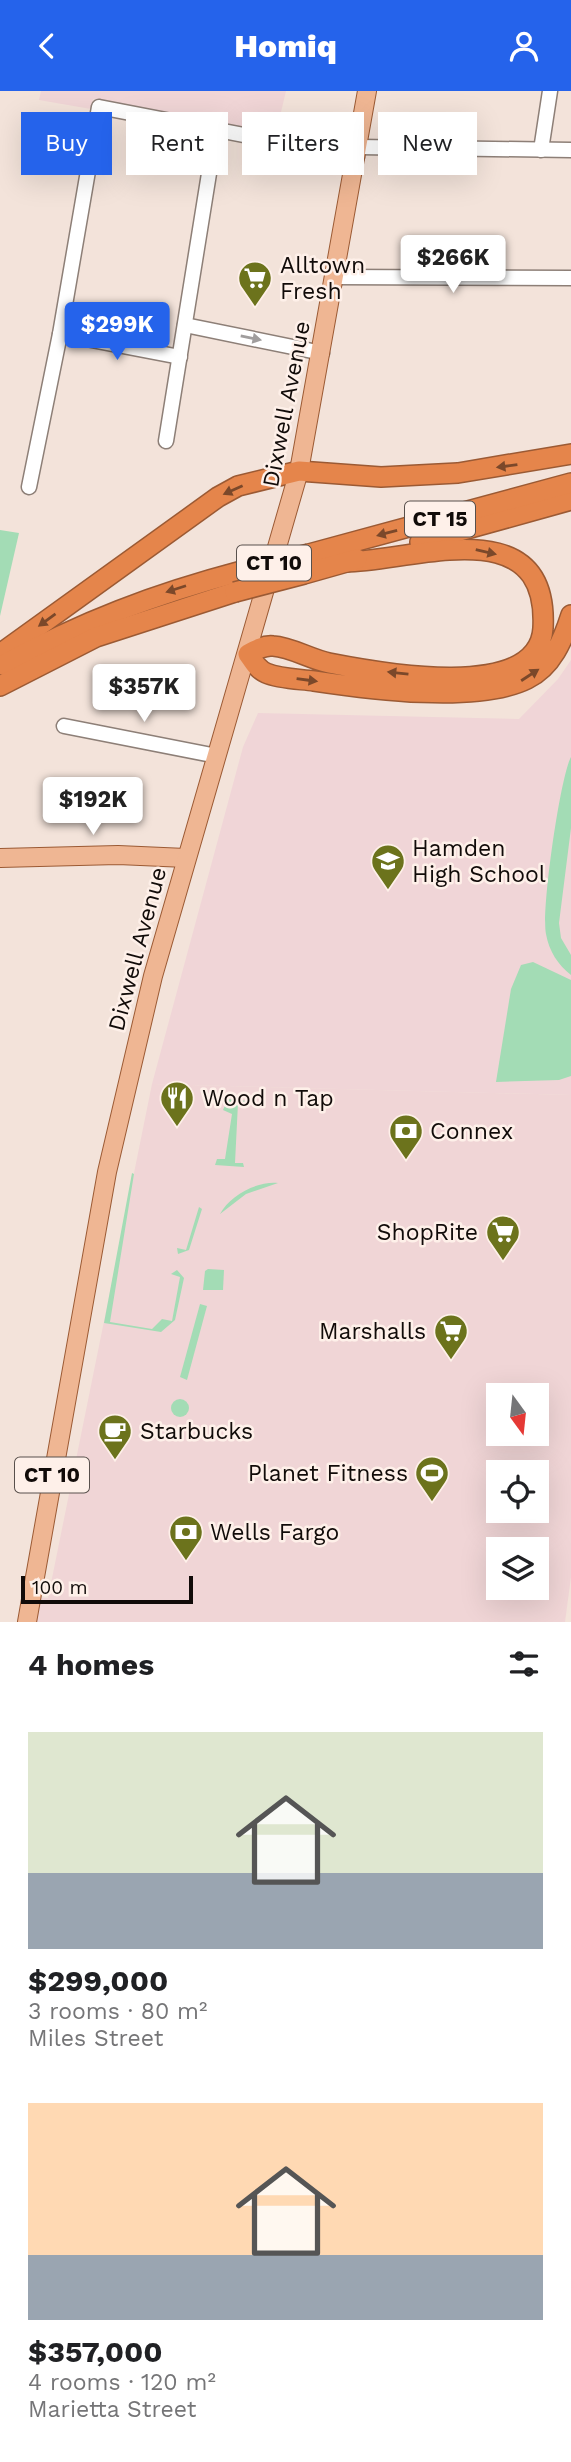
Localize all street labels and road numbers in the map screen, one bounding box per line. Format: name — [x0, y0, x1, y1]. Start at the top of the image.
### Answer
street label: Dixwell Avenue — [257, 319, 316, 489]
road number: CT 15 — [405, 501, 475, 537]
road number: CT 10 — [237, 545, 311, 581]
street label: Dixwell Avenue — [103, 864, 172, 1034]
road number: CT 10 — [15, 1457, 89, 1493]

